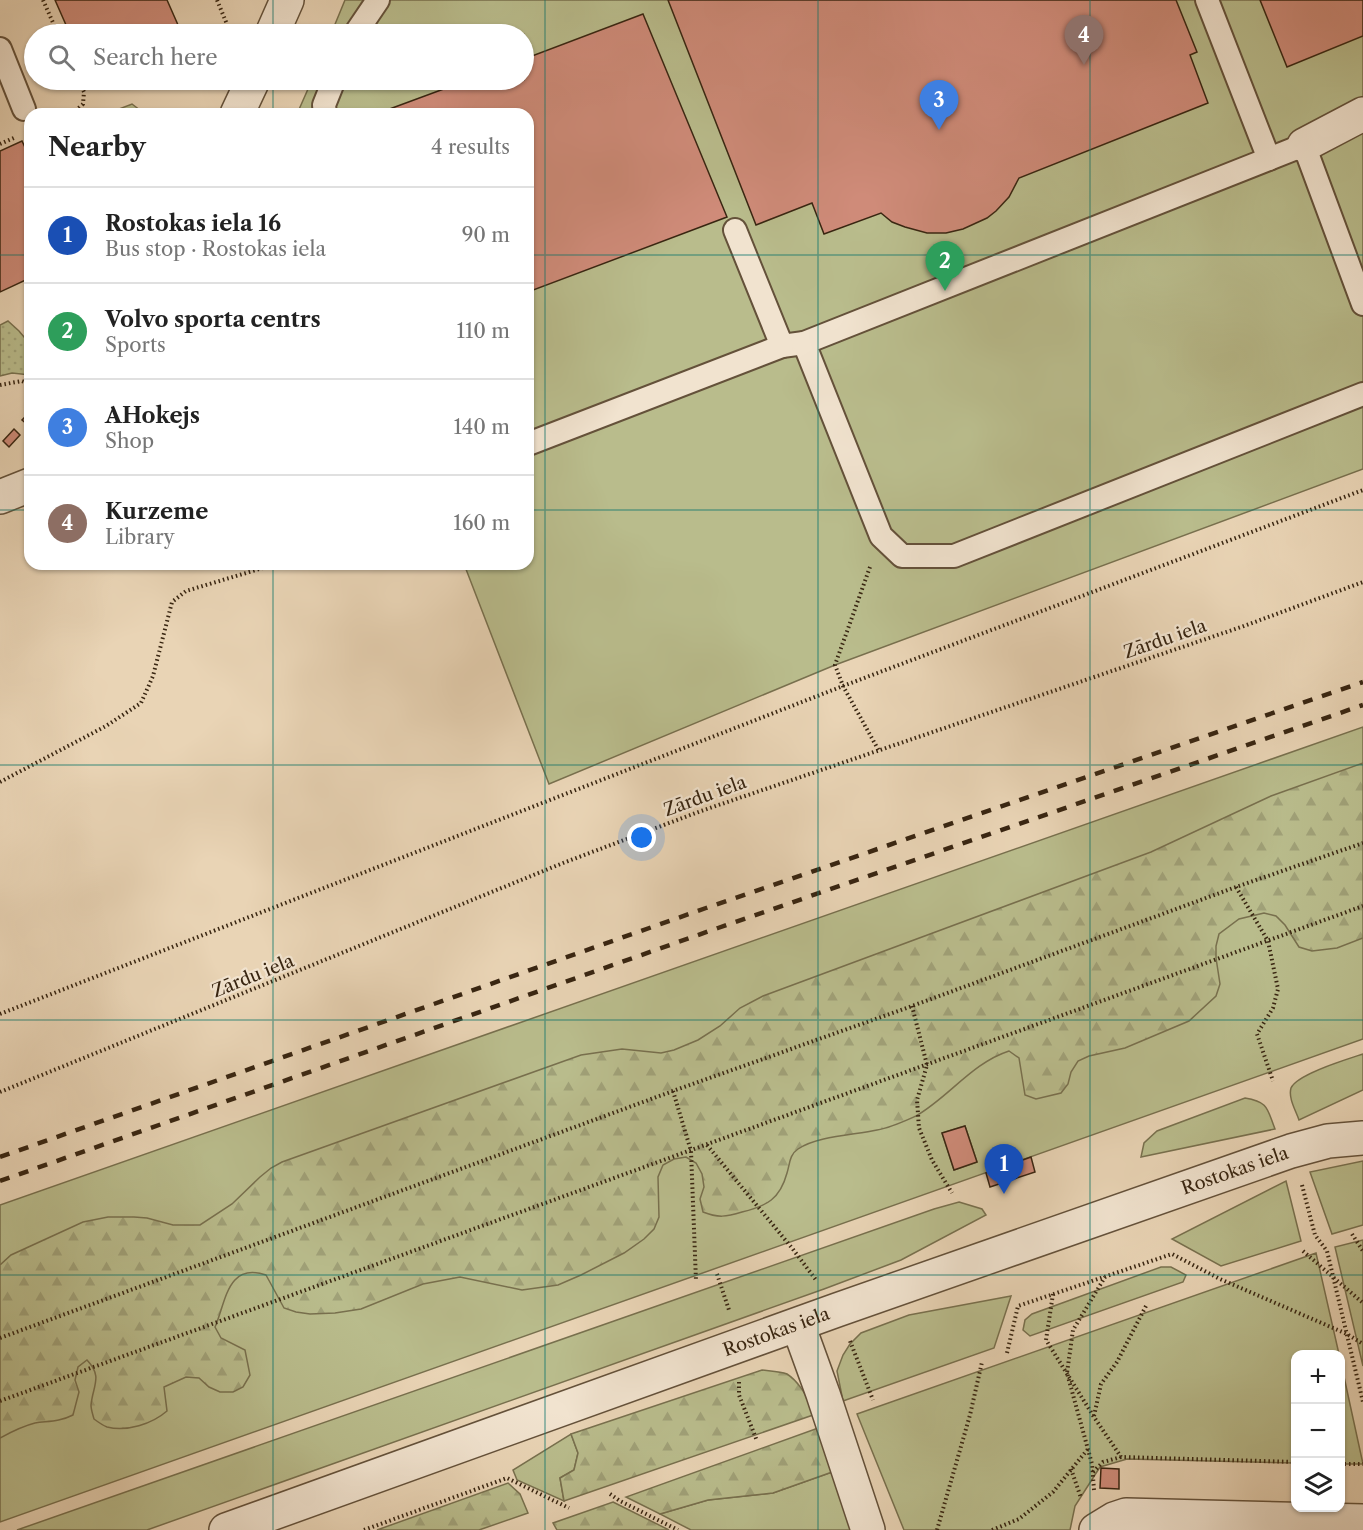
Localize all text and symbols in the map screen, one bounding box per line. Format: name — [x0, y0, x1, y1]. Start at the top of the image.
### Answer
pin: 4 — [1064, 16, 1104, 65]
search box — [24, 24, 534, 90]
icon: search — [45, 41, 78, 74]
text: Search here — [93, 44, 218, 71]
pin: 3 — [920, 80, 958, 130]
text: Nearby — [48, 131, 146, 163]
text: 4 results — [431, 135, 510, 159]
text: Rostokas iela 16 — [105, 210, 281, 237]
text: 1 — [63, 223, 72, 247]
text: 90 m — [462, 223, 510, 247]
text: Bus stop · Rostokas iela — [105, 237, 326, 261]
pin: 2 — [926, 242, 964, 291]
text: Volvo sporta centrs — [105, 306, 321, 333]
text: 2 — [62, 319, 73, 343]
text: 110 m — [457, 319, 510, 343]
text: Sports — [105, 333, 166, 357]
text: AHokejs — [105, 402, 200, 429]
text: 3 — [62, 415, 73, 439]
text: 140 m — [453, 415, 510, 439]
text: Shop — [105, 429, 154, 453]
text: Kurzeme — [105, 498, 208, 525]
text: 4 — [62, 511, 73, 535]
text: 160 m — [453, 511, 510, 535]
text: Library — [105, 525, 175, 549]
street label: Zārdu iela — [1121, 614, 1210, 663]
street label: Zārdu iela — [661, 771, 750, 821]
your location — [627, 823, 656, 852]
street label: Zārdu iela — [209, 949, 298, 1002]
street label: Rostokas iela — [1178, 1142, 1292, 1200]
pin: 1 — [984, 1144, 1024, 1194]
street label: Rostokas iela — [720, 1302, 833, 1361]
map controls — [1291, 1350, 1345, 1512]
button: + — [1291, 1350, 1345, 1404]
button: − — [1291, 1404, 1345, 1458]
button: layers — [1291, 1458, 1345, 1512]

